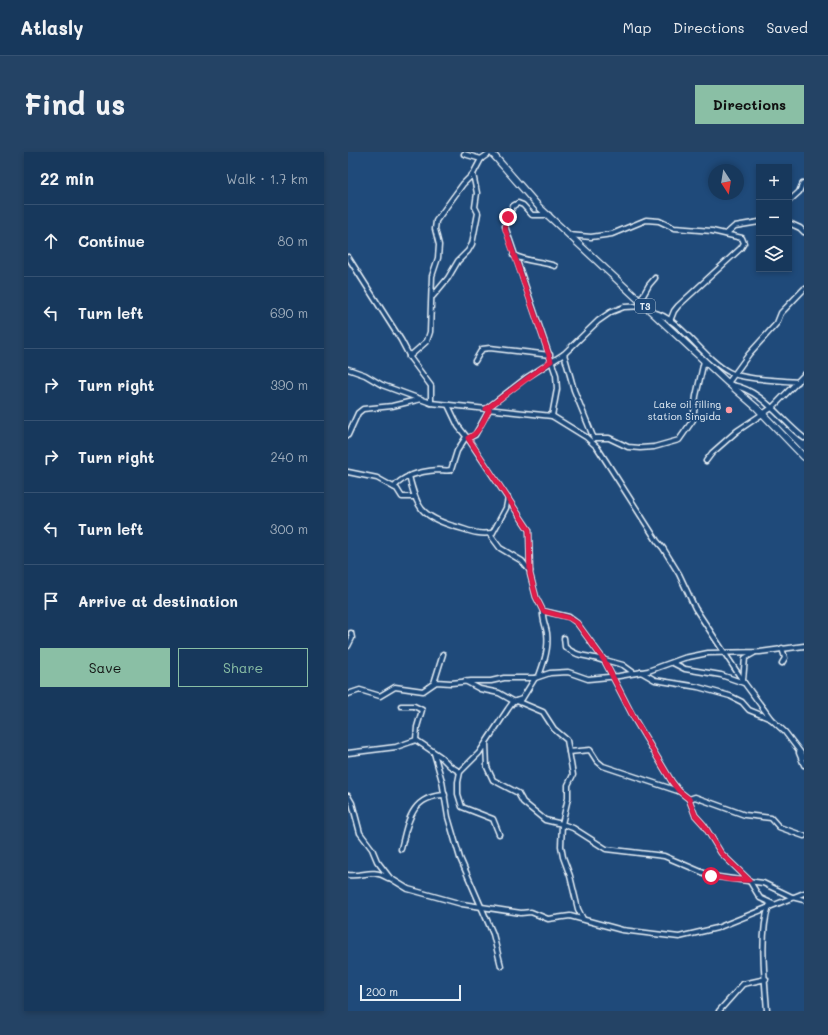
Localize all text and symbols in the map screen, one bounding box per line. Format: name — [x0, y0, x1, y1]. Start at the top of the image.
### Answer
text: Atlasly — [20, 15, 83, 40]
text: Map — [623, 18, 651, 37]
text: Directions — [673, 18, 744, 37]
text: Saved — [766, 18, 808, 37]
button: Directions — [695, 85, 804, 124]
text: Find us — [24, 86, 125, 122]
north arrow — [708, 164, 744, 200]
map controls — [756, 164, 792, 272]
button: + — [756, 164, 792, 200]
text: 22 min — [40, 167, 94, 189]
text: Walk · 1.7 km — [226, 170, 308, 187]
button: − — [756, 200, 792, 236]
route end — [499, 208, 517, 226]
icon: ahead — [40, 230, 62, 252]
text: Continue — [78, 231, 145, 251]
text: 80 m — [278, 232, 308, 249]
button: layers — [756, 236, 792, 272]
road number: T3 — [635, 299, 655, 313]
icon: left — [40, 302, 62, 324]
text: Turn left — [78, 303, 143, 323]
text: 690 m — [270, 304, 308, 321]
icon: right — [40, 374, 62, 396]
text: Turn right — [78, 375, 155, 395]
text: 390 m — [270, 376, 308, 393]
place label: Lake oil filling station Singida — [648, 397, 721, 423]
marker: Lake oil filling station Singida — [724, 405, 734, 415]
icon: right — [40, 446, 62, 468]
text: Turn right — [78, 447, 155, 467]
text: 240 m — [271, 448, 308, 465]
icon: left — [40, 518, 62, 540]
text: Turn left — [78, 519, 143, 539]
text: 300 m — [270, 520, 308, 537]
icon: arrive — [40, 590, 62, 612]
text: Arrive at destination — [78, 591, 238, 611]
button: Save — [40, 648, 170, 687]
button: Share — [178, 648, 308, 687]
route start — [702, 867, 720, 885]
scale bar — [360, 983, 461, 1002]
text: 200 m — [366, 984, 398, 999]

